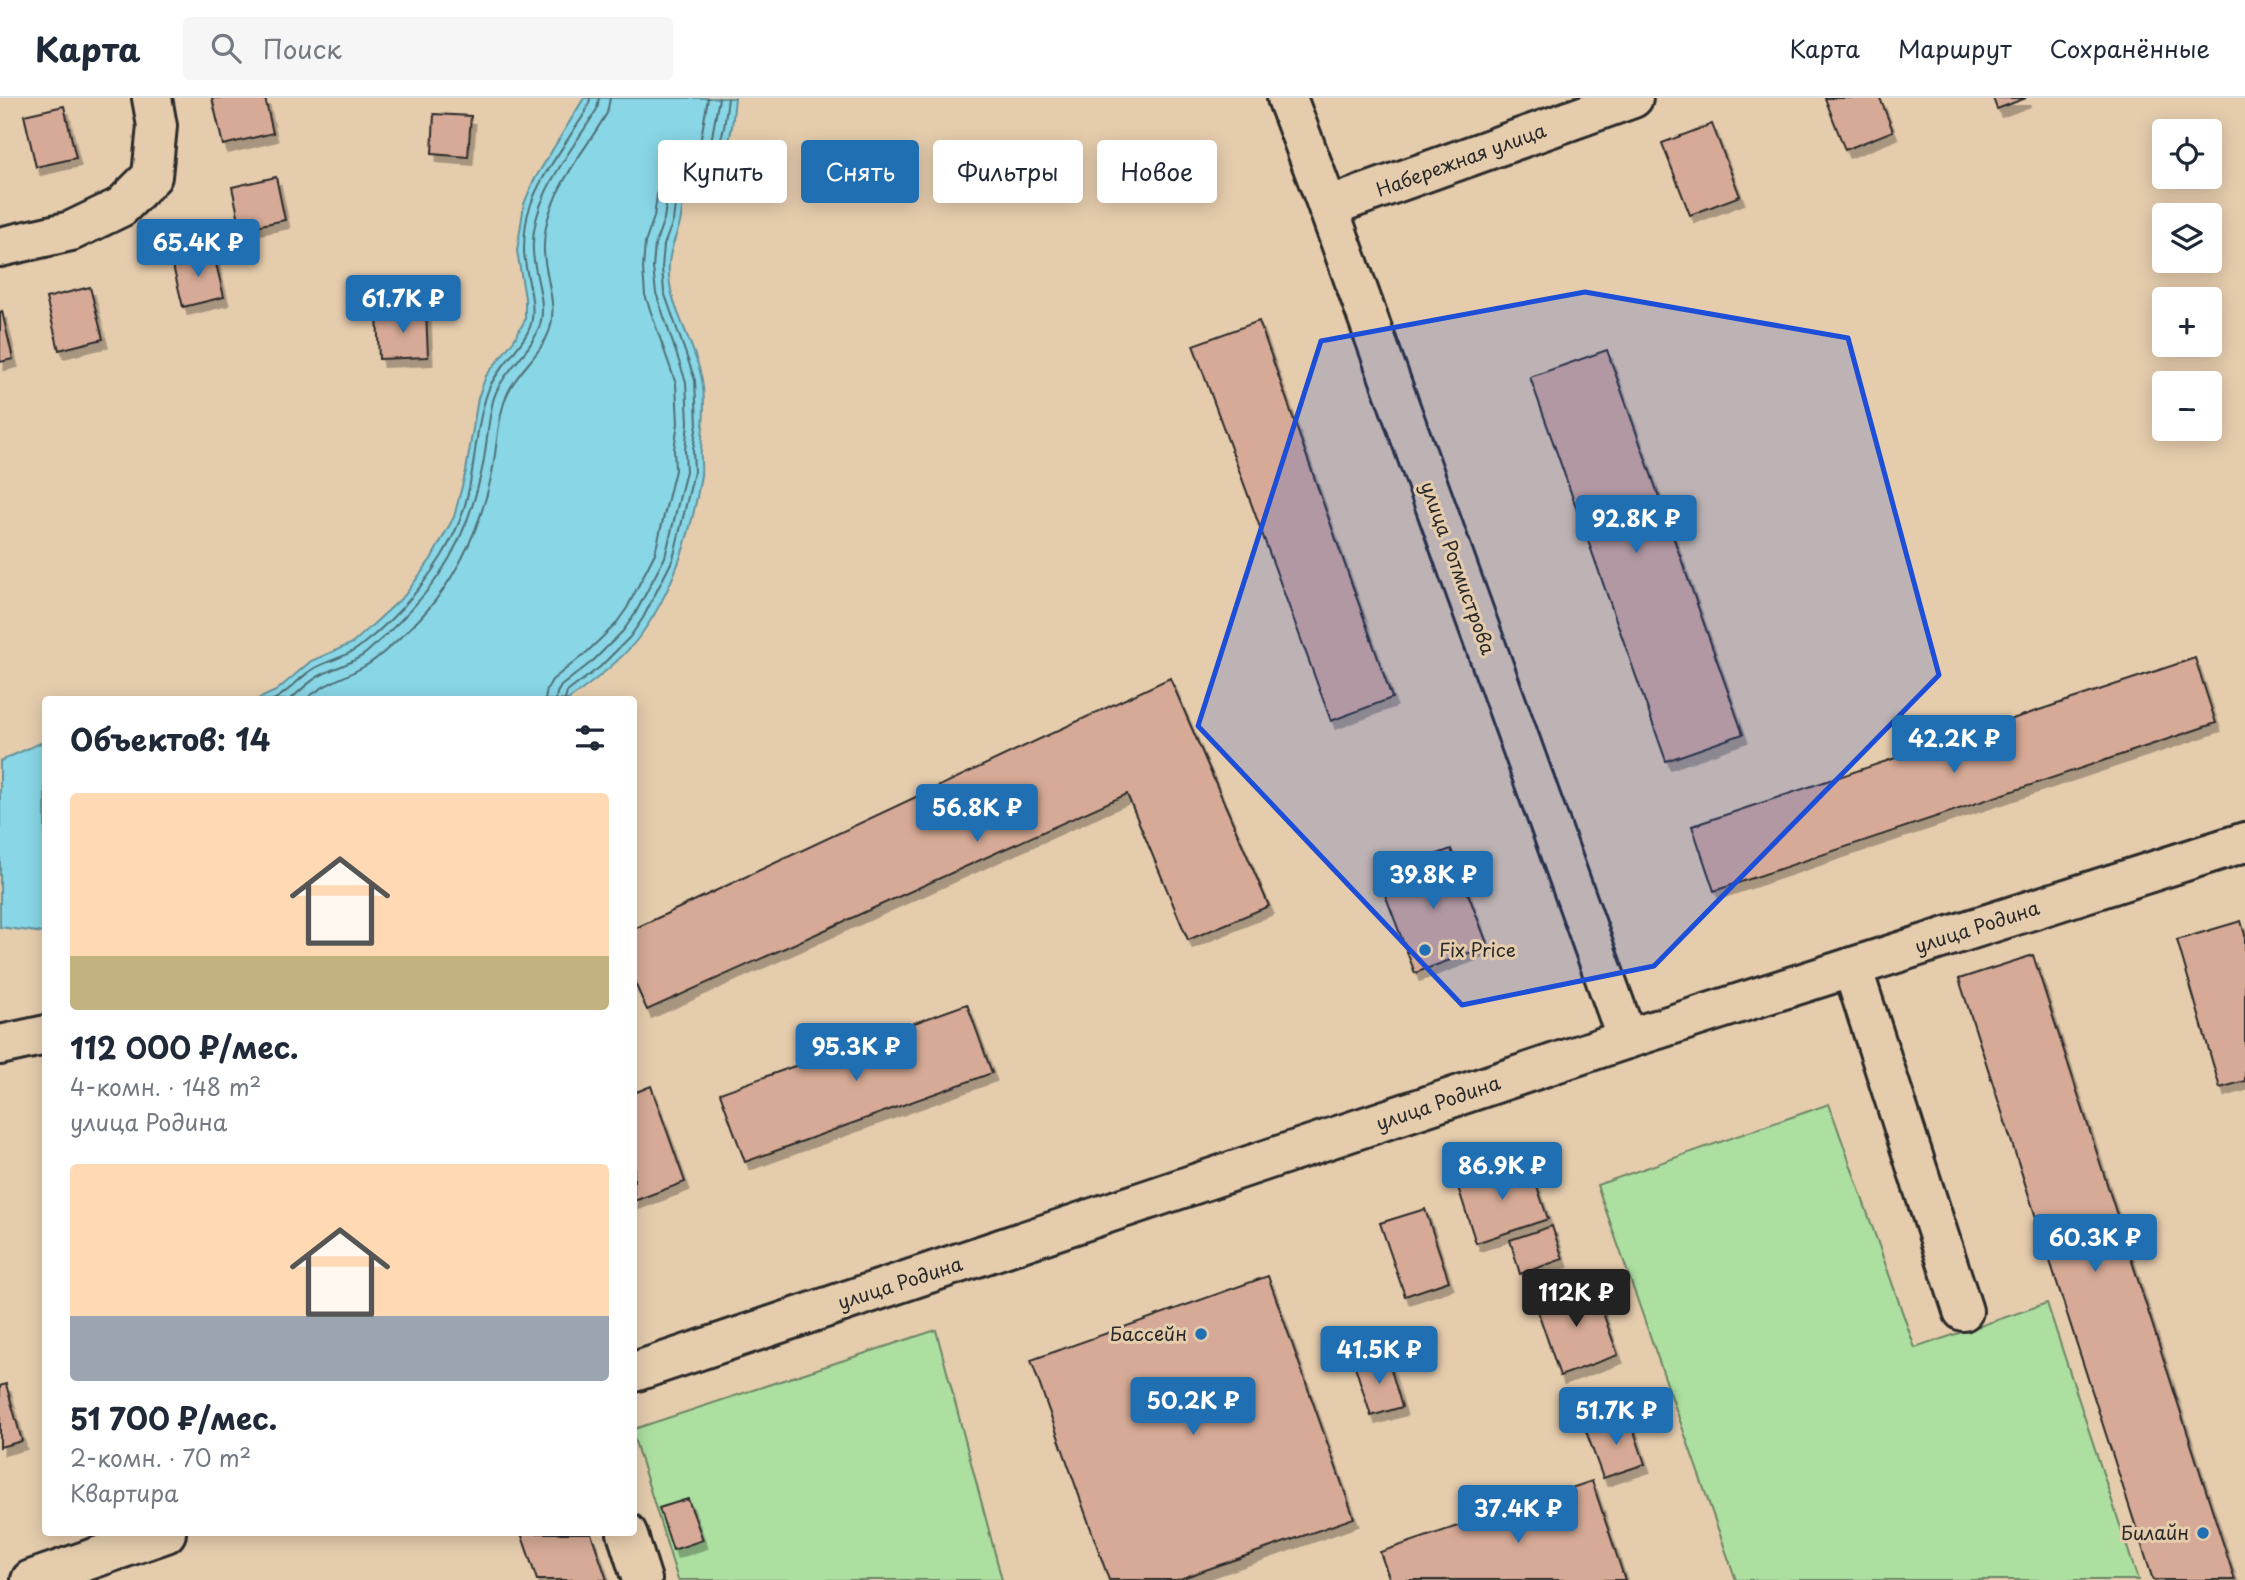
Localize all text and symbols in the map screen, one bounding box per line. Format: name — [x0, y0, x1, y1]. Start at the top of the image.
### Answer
search box — [183, 17, 673, 80]
text: Карта — [35, 23, 141, 73]
icon: search — [207, 29, 245, 67]
text: Поиск — [263, 29, 342, 68]
text: Карта — [1789, 30, 1860, 66]
text: Маршрут — [1898, 30, 2012, 66]
text: Сохранённые — [2050, 30, 2210, 66]
street label: Набережная улица — [1372, 115, 1550, 203]
map controls — [2152, 119, 2222, 441]
button: locate — [2152, 119, 2222, 189]
chip: Купить — [658, 140, 787, 203]
chip: Снять — [801, 140, 919, 203]
chip: Фильтры — [933, 140, 1083, 203]
chip: Новое — [1097, 140, 1217, 203]
button: layers — [2152, 203, 2222, 273]
pin: 65.4K ₽ — [133, 220, 263, 279]
text: 65.4K ₽ — [153, 224, 243, 259]
pin: 61.7K ₽ — [338, 275, 468, 335]
text: 61.7K ₽ — [362, 280, 444, 315]
button: + — [2152, 287, 2222, 357]
button: − — [2152, 371, 2222, 441]
street label: улица Ротмистрова — [1415, 477, 1503, 658]
pin: 92.8K ₽ — [1571, 496, 1701, 555]
text: 92.8K ₽ — [1592, 500, 1680, 535]
text: Объектов: 14 — [70, 716, 270, 761]
pin: 42.2K ₽ — [1889, 716, 2019, 775]
icon: filters — [571, 719, 609, 757]
text: 42.2K ₽ — [1908, 720, 2000, 755]
pin: 56.8K ₽ — [912, 784, 1042, 844]
text: 56.8K ₽ — [932, 789, 1022, 824]
icon: home — [277, 838, 403, 964]
pin: 39.8K ₽ — [1368, 852, 1498, 911]
text: 39.8K ₽ — [1389, 856, 1477, 891]
street label: улица Родина — [1911, 893, 2043, 959]
place label: Fix Price — [1439, 935, 1516, 963]
marker: Fix Price — [1417, 942, 1433, 958]
text: 112 000 ₽/мес. — [70, 1024, 299, 1069]
pin: 95.3K ₽ — [791, 1024, 921, 1083]
text: 95.3K ₽ — [812, 1028, 900, 1063]
street label: улица Родина — [1372, 1068, 1504, 1136]
text: 4-комн. · 148 m² — [70, 1069, 261, 1104]
text: улица Родина — [70, 1104, 227, 1139]
pin: 86.9K ₽ — [1437, 1142, 1567, 1202]
text: 86.9K ₽ — [1458, 1147, 1546, 1182]
icon: home — [277, 1209, 403, 1335]
pin: 60.3K ₽ — [2030, 1214, 2160, 1274]
text: 60.3K ₽ — [2049, 1219, 2141, 1254]
street label: улица Родина — [834, 1249, 966, 1315]
pin: 112K ₽ — [1519, 1270, 1633, 1329]
text: 112K ₽ — [1538, 1274, 1614, 1309]
place label: Бассейн — [1110, 1319, 1187, 1347]
marker: Бассейн — [1193, 1326, 1209, 1342]
pin: 41.5K ₽ — [1314, 1326, 1444, 1386]
text: 41.5K ₽ — [1337, 1331, 1421, 1366]
pin: 50.2K ₽ — [1128, 1378, 1258, 1437]
text: 50.2K ₽ — [1146, 1382, 1240, 1417]
pin: 51.7K ₽ — [1551, 1388, 1681, 1447]
text: 51.7K ₽ — [1575, 1392, 1657, 1427]
text: 51 700 ₽/мес. — [70, 1395, 277, 1440]
text: 2-комн. · 70 m² — [70, 1440, 251, 1475]
text: Квартира — [70, 1475, 178, 1510]
pin: 37.4K ₽ — [1453, 1486, 1583, 1545]
text: 37.4K ₽ — [1474, 1490, 1562, 1525]
place label: Билайн — [2121, 1518, 2189, 1546]
marker: Билайн — [2195, 1525, 2211, 1541]

